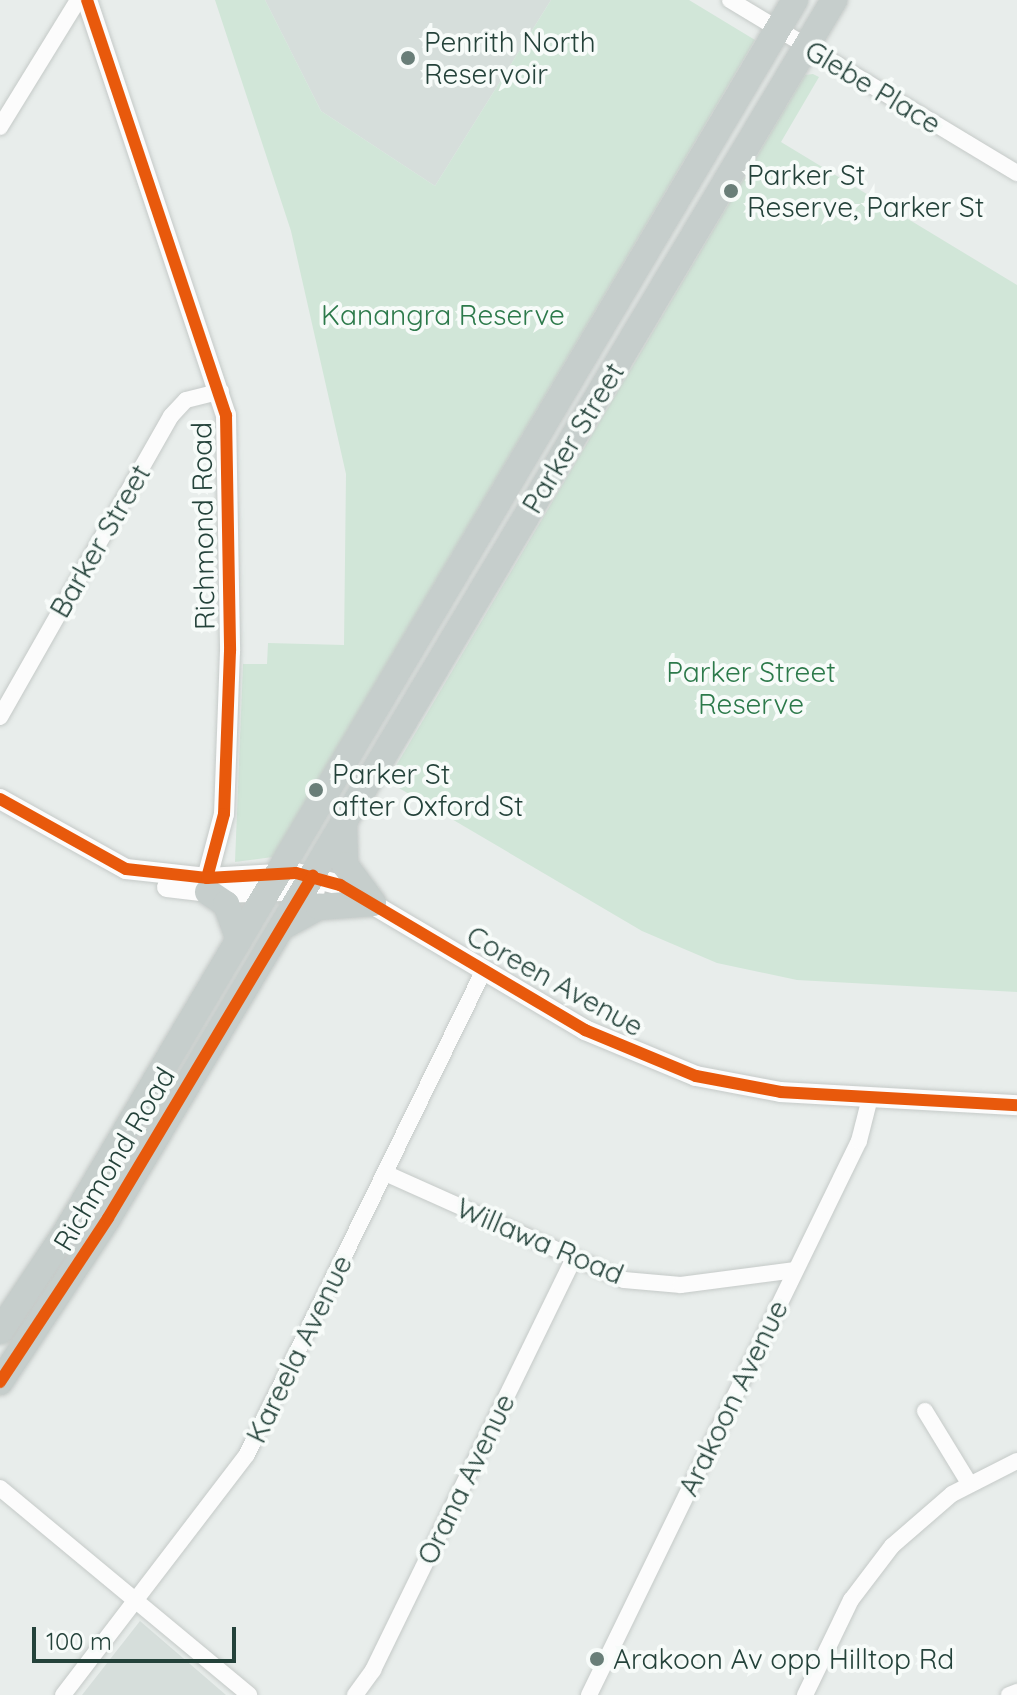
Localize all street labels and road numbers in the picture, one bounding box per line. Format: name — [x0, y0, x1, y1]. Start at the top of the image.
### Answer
street label: Glebe Place — [799, 33, 947, 141]
street label: Parker Street — [515, 357, 631, 519]
street label: Richmond Road — [184, 422, 222, 630]
street label: Barker Street — [43, 459, 157, 623]
street label: Coreen Avenue — [461, 919, 649, 1043]
street label: Richmond Road — [46, 1061, 182, 1257]
street label: Willawa Road — [452, 1191, 628, 1291]
street label: Kareela Avenue — [239, 1250, 359, 1448]
street label: Arakoon Avenue — [671, 1295, 795, 1501]
street label: Orana Avenue — [410, 1388, 522, 1570]

